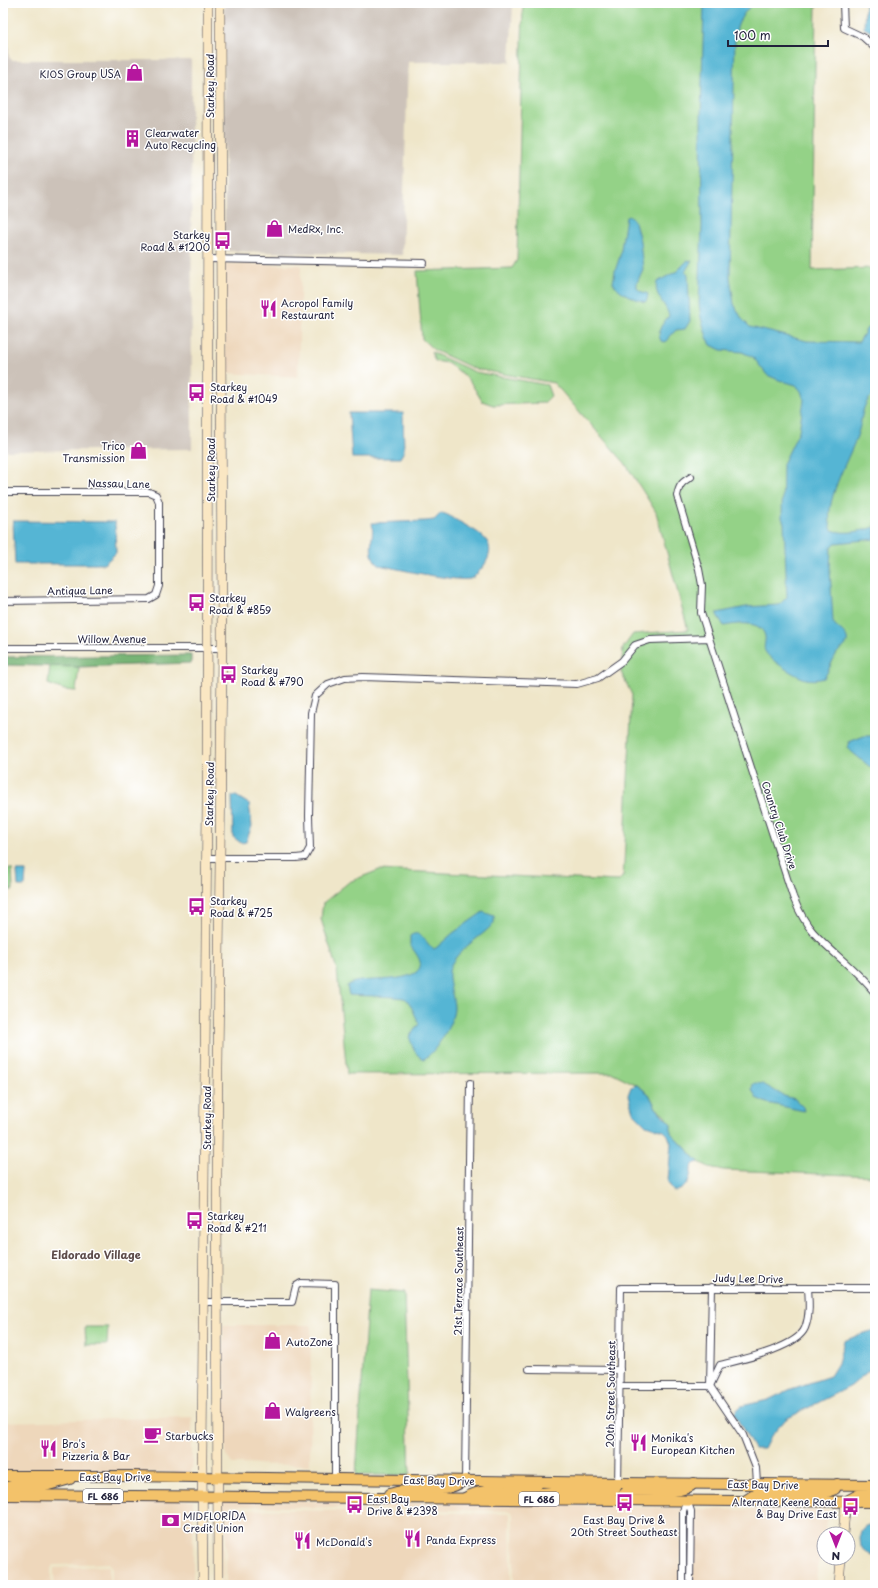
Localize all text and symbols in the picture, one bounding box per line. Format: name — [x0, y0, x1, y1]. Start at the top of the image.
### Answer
scale bar — [728, 22, 828, 48]
text: 100 m — [734, 26, 771, 44]
street label: Starkey Road — [202, 54, 218, 118]
shop icon: KIOS Group USA — [124, 63, 144, 83]
place label: KIOS Group USA — [40, 66, 121, 81]
place label: Clearwater Auto Recycling — [145, 125, 216, 153]
building icon: Clearwater Auto Recycling — [122, 128, 142, 148]
shop icon: MedRx, Inc. — [265, 218, 285, 238]
place label: MedRx, Inc. — [288, 221, 344, 236]
place label: Starkey Road & #1200 — [140, 227, 210, 254]
bus stop icon: Starkey Road & #1200 — [213, 230, 233, 250]
place label: Acropol Family Restaurant — [281, 295, 353, 322]
restaurant icon: Acropol Family Restaurant — [258, 298, 278, 318]
place label: Starkey Road & #1049 — [210, 379, 278, 406]
bus stop icon: Starkey Road & #1049 — [187, 382, 207, 402]
place label: Trico Transmission — [62, 438, 125, 465]
street label: Starkey Road — [203, 438, 219, 502]
shop icon: Trico Transmission — [128, 441, 148, 461]
street label: Nassau Lane — [88, 475, 151, 491]
street label: Antiqua Lane — [47, 582, 113, 598]
place label: Starkey Road & #859 — [209, 590, 271, 617]
bus stop icon: Starkey Road & #859 — [186, 593, 206, 613]
street label: Willow Avenue — [78, 631, 147, 646]
place label: Starkey Road & #790 — [241, 662, 303, 689]
bus stop icon: Starkey Road & #790 — [218, 665, 238, 685]
street label: Starkey Road — [201, 761, 218, 826]
street label: Country Club Drive — [758, 779, 801, 871]
place label: Starkey Road & #725 — [210, 893, 273, 920]
bus stop icon: Starkey Road & #725 — [187, 896, 207, 916]
street label: Starkey Road — [199, 1086, 215, 1150]
place label: Starkey Road & #211 — [207, 1208, 267, 1235]
bus stop icon: Starkey Road & #211 — [184, 1211, 204, 1231]
street label: 21st Terrace Southeast — [450, 1227, 466, 1335]
district label: Eldorado Village — [51, 1246, 141, 1263]
street label: Judy Lee Drive — [712, 1270, 784, 1286]
shop icon: AutoZone — [263, 1331, 283, 1351]
place label: AutoZone — [286, 1334, 333, 1349]
street label: 20th Street Southeast — [602, 1340, 618, 1448]
shop icon: Walgreens — [262, 1401, 282, 1421]
place label: Walgreens — [285, 1404, 336, 1419]
cafe icon: Starbucks — [142, 1425, 162, 1445]
place label: Starbucks — [165, 1428, 214, 1443]
place label: Monika's European Kitchen — [651, 1430, 735, 1457]
restaurant icon: Monika's European Kitchen — [628, 1433, 648, 1453]
place label: Bro's Pizzeria & Bar — [62, 1436, 131, 1463]
restaurant icon: Bro's Pizzeria & Bar — [39, 1439, 59, 1459]
street label: East Bay Drive — [79, 1469, 151, 1484]
street label: East Bay Drive — [403, 1472, 475, 1488]
street label: East Bay Drive — [727, 1476, 799, 1492]
road number: FL 686 — [83, 1489, 123, 1503]
place label: East Bay Drive & #2398 — [367, 1491, 438, 1518]
road number: FL 686 — [519, 1492, 559, 1506]
bus stop icon: East Bay Drive & 20th Street Southeast — [614, 1492, 634, 1512]
bus stop icon: East Bay Drive & #2398 — [344, 1494, 364, 1514]
place label: Alternate Keene Road & Bay Drive East — [732, 1494, 837, 1521]
bus stop icon: Alternate Keene Road & Bay Drive East — [840, 1497, 860, 1517]
place label: MIDFLORIDA Credit Union — [183, 1508, 246, 1535]
bank icon: MIDFLORIDA Credit Union — [160, 1511, 180, 1531]
place label: East Bay Drive & 20th Street Southeast — [571, 1512, 677, 1539]
north arrow — [816, 1526, 856, 1566]
restaurant icon: Panda Express — [403, 1529, 423, 1549]
restaurant icon: McDonald's — [293, 1531, 313, 1551]
place label: Panda Express — [426, 1532, 496, 1547]
place label: McDonald's — [316, 1534, 373, 1549]
text: N — [831, 1548, 840, 1565]

